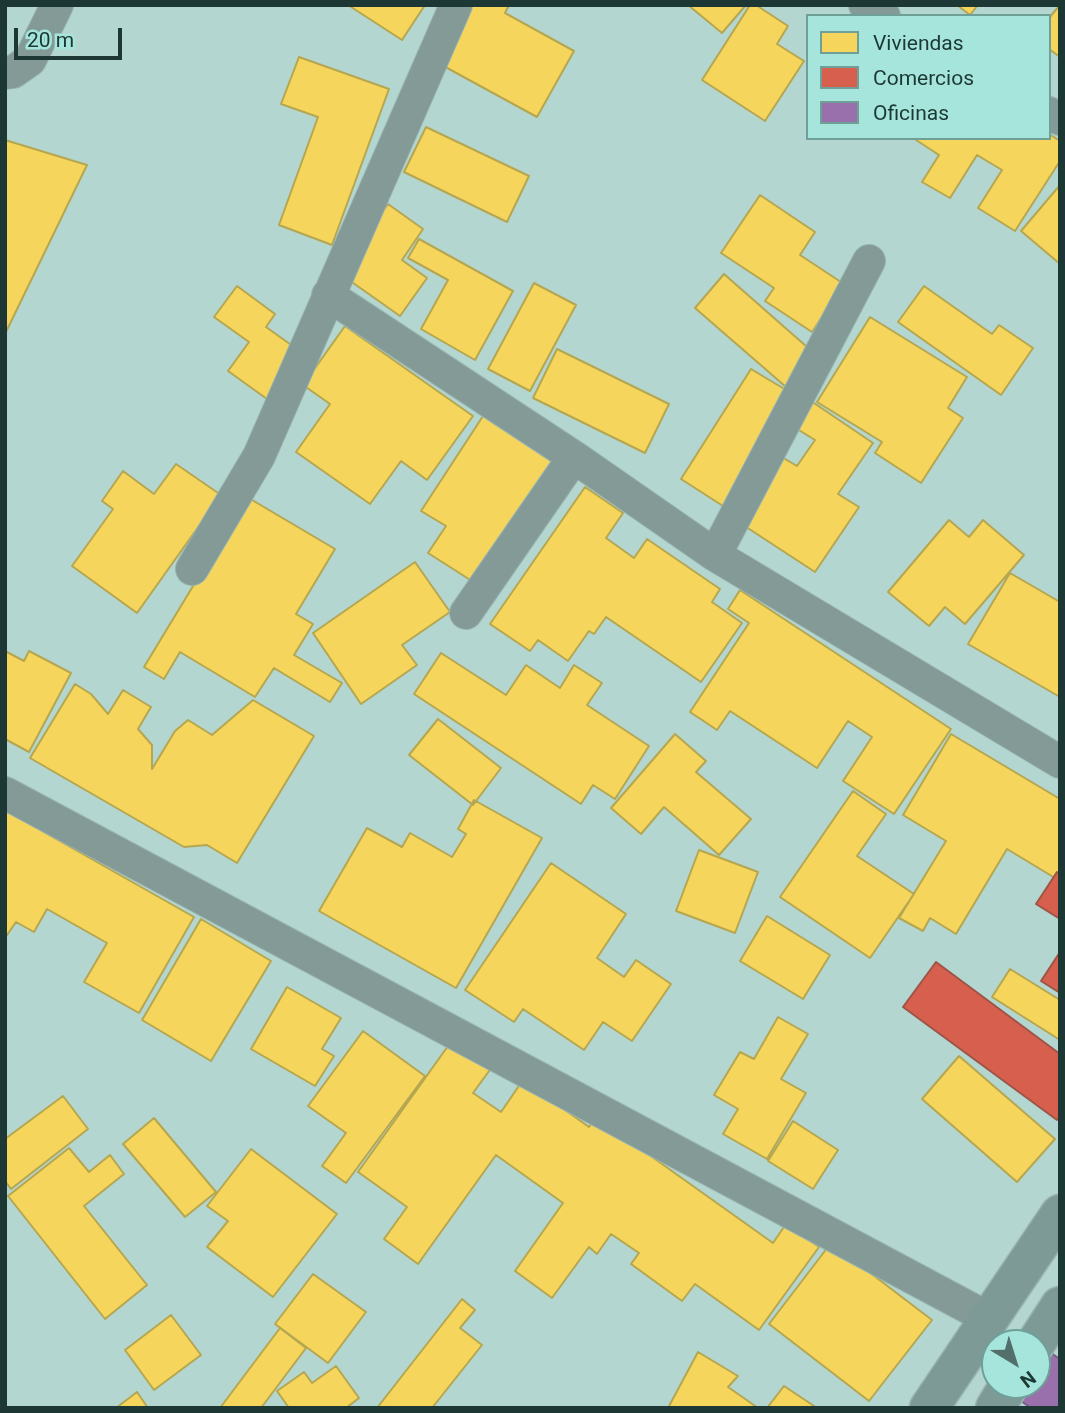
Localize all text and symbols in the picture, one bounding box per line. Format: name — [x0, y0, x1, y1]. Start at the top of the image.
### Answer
scale bar — [18, 14, 126, 58]
legend — [806, 14, 1051, 140]
text: 20 m — [27, 28, 74, 52]
text: Viviendas — [873, 31, 964, 55]
text: Comercios — [873, 66, 974, 90]
text: Oficinas — [873, 101, 949, 125]
north arrow — [981, 1329, 1051, 1399]
text: N — [1016, 1366, 1040, 1393]

